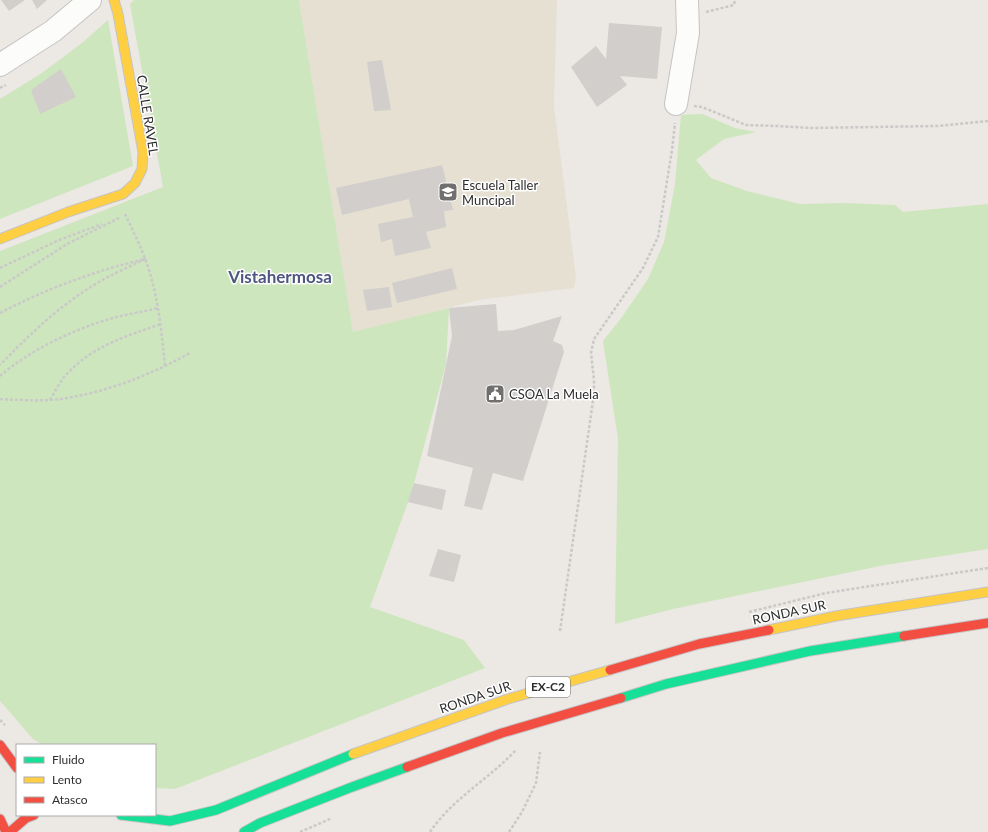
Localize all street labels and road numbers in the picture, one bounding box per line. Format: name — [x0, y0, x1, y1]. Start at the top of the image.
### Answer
street label: CALLE RAVEL — [134, 74, 162, 157]
street label: RONDA SUR — [751, 596, 828, 628]
street label: RONDA SUR — [437, 677, 514, 717]
road number: EX-C2 — [526, 677, 570, 697]

